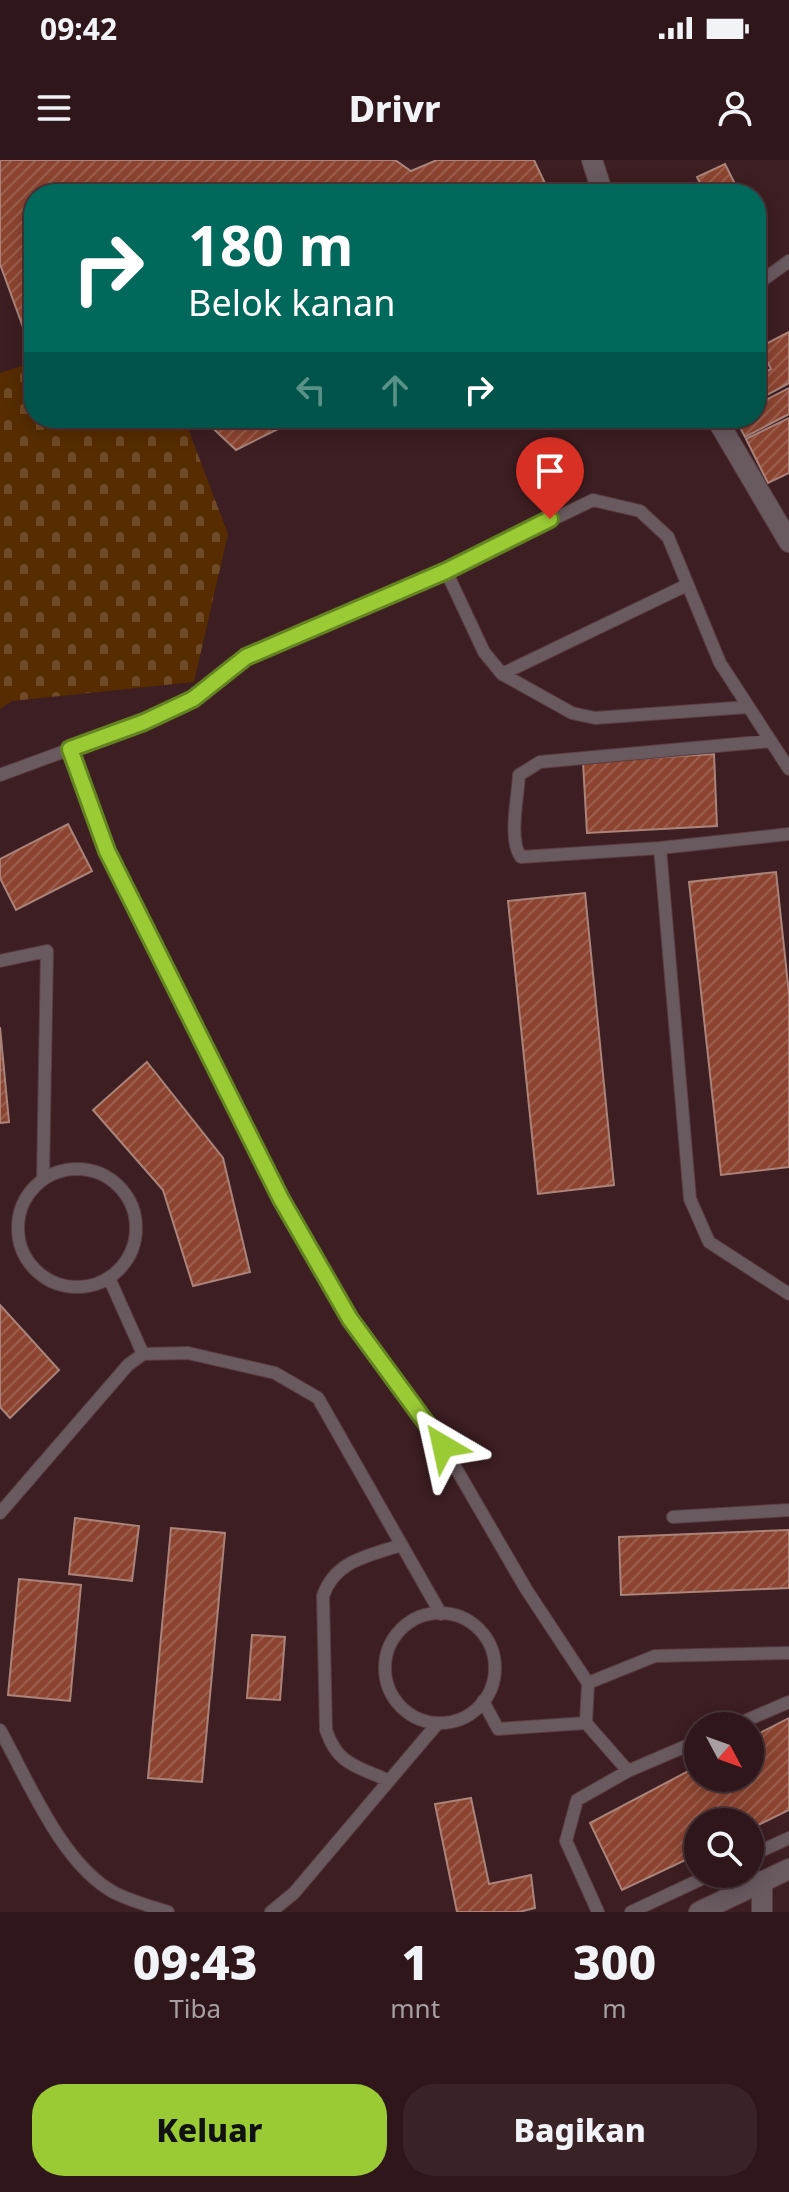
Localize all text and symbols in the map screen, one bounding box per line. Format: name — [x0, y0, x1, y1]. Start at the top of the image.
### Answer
text: 09:42 — [40, 8, 117, 49]
text: Drivr — [349, 84, 440, 133]
icon: menu — [32, 86, 76, 130]
icon: person — [713, 86, 757, 130]
text: 180 m — [188, 206, 353, 282]
icon: right — [56, 216, 160, 320]
text: Belok kanan — [188, 278, 395, 327]
icon: left — [289, 368, 333, 412]
icon: ahead — [373, 368, 417, 412]
icon: right — [457, 368, 501, 412]
pin — [516, 437, 584, 519]
icon: arrive — [528, 449, 572, 493]
position arrow — [401, 1404, 485, 1488]
north arrow — [684, 1712, 764, 1792]
map controls — [684, 1712, 764, 1888]
button: search — [684, 1808, 764, 1888]
text: 09:43 — [133, 1929, 257, 1994]
text: 1 — [401, 1929, 429, 1994]
text: 300 — [573, 1929, 656, 1994]
text: Tiba — [169, 1990, 221, 2026]
text: mnt — [390, 1990, 440, 2026]
text: m — [602, 1990, 627, 2026]
button: Keluar — [32, 2084, 387, 2176]
button: Bagikan — [403, 2084, 757, 2176]

